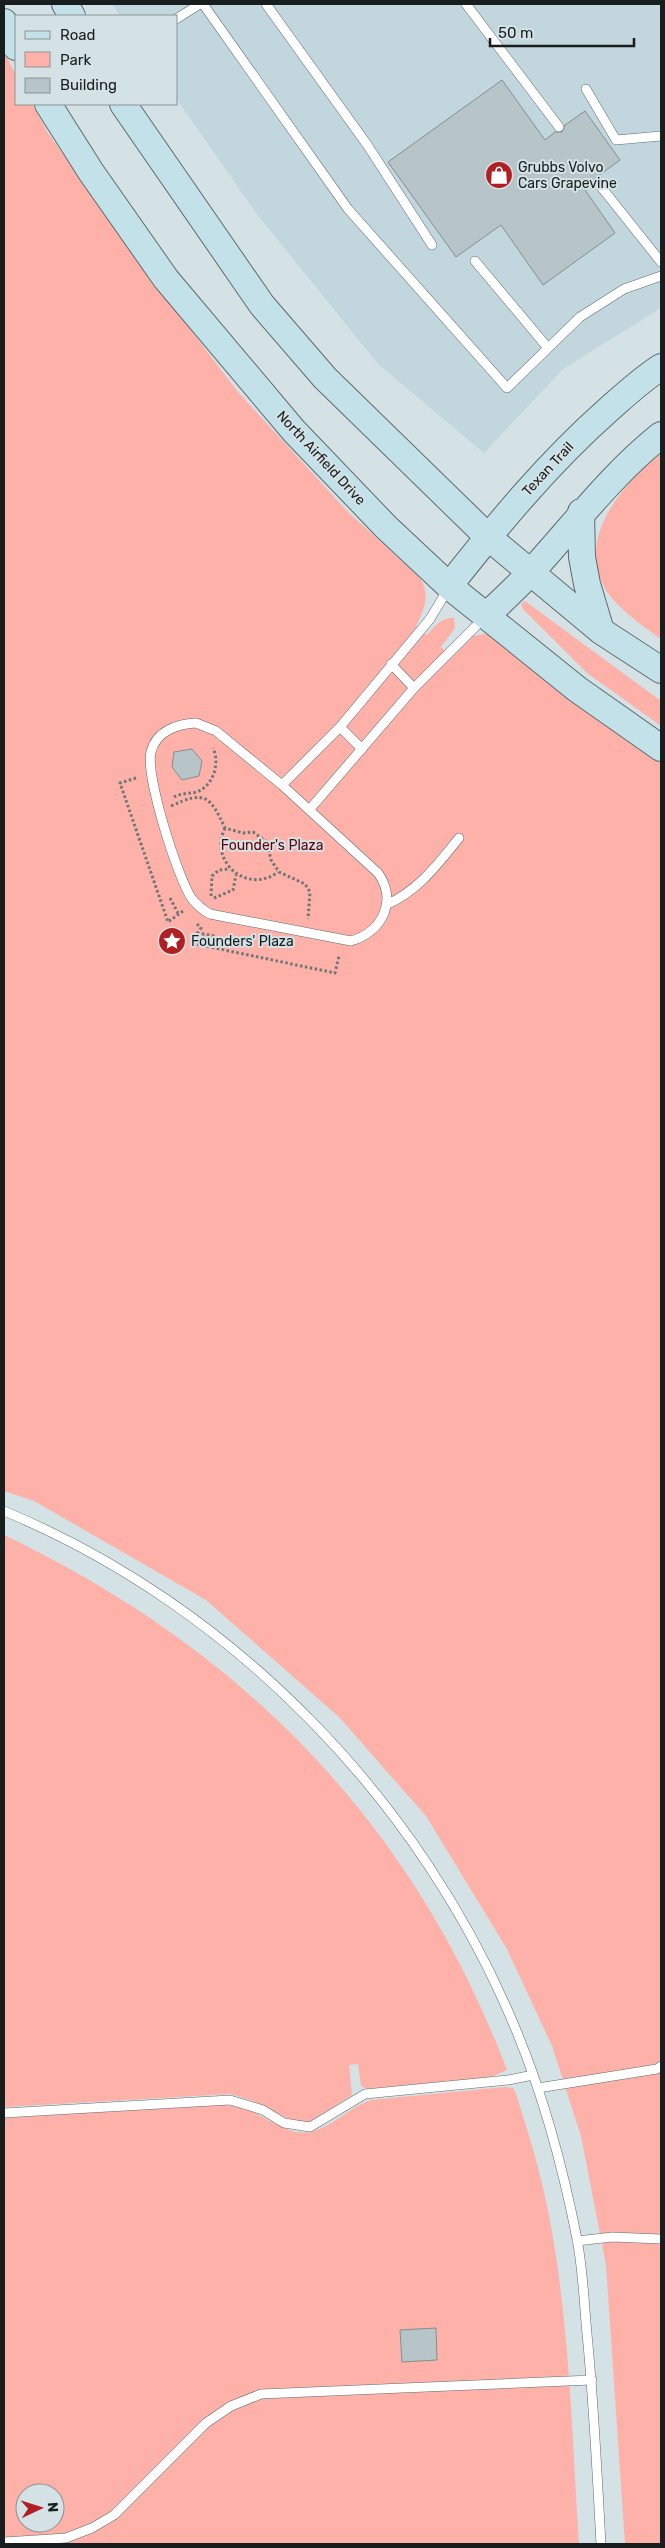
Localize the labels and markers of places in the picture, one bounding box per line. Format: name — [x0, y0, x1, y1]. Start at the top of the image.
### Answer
place label: Grubbs Volvo Cars Grapevine — [518, 159, 617, 192]
shop icon: Grubbs Volvo Cars Grapevine — [484, 160, 514, 190]
place icon: Founders' Plaza — [157, 926, 187, 956]
place label: Founders' Plaza — [191, 933, 294, 950]

